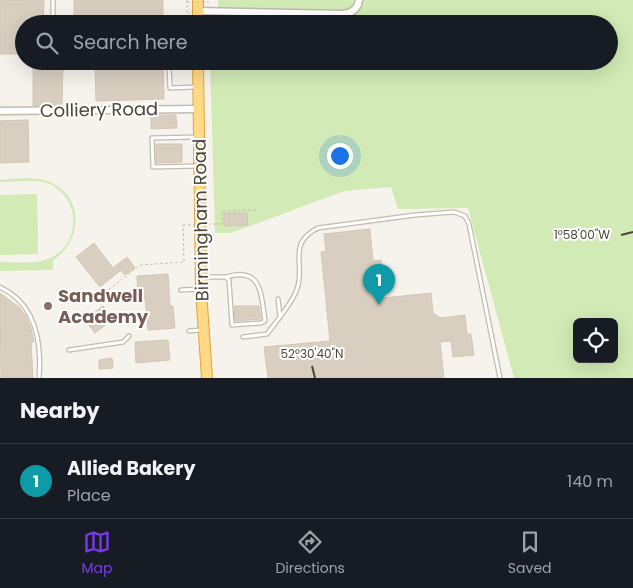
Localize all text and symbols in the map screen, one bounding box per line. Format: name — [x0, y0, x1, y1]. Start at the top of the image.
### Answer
search box — [15, 15, 618, 70]
icon: search — [33, 29, 61, 57]
text: Search here — [73, 29, 187, 56]
street label: Colliery Road — [40, 96, 158, 123]
street label: Birmingham Road — [187, 138, 214, 302]
your location — [327, 143, 353, 169]
text: 1°58'00"W — [554, 226, 610, 243]
pin: 1 — [363, 264, 395, 305]
place label: Sandwell Academy — [58, 283, 149, 329]
marker: Sandwell Academy — [42, 300, 54, 312]
map controls — [573, 318, 618, 363]
button: locate — [573, 318, 618, 363]
text: 52°30'40"N — [281, 345, 343, 362]
text: Nearby — [20, 396, 100, 425]
text: Allied Bakery — [67, 455, 195, 482]
text: 1 — [33, 470, 39, 493]
text: 140 m — [567, 470, 613, 493]
text: Place — [67, 484, 111, 507]
tab: Map — [81, 528, 112, 579]
tab: Directions — [275, 528, 345, 579]
tab: Saved — [508, 528, 552, 579]

